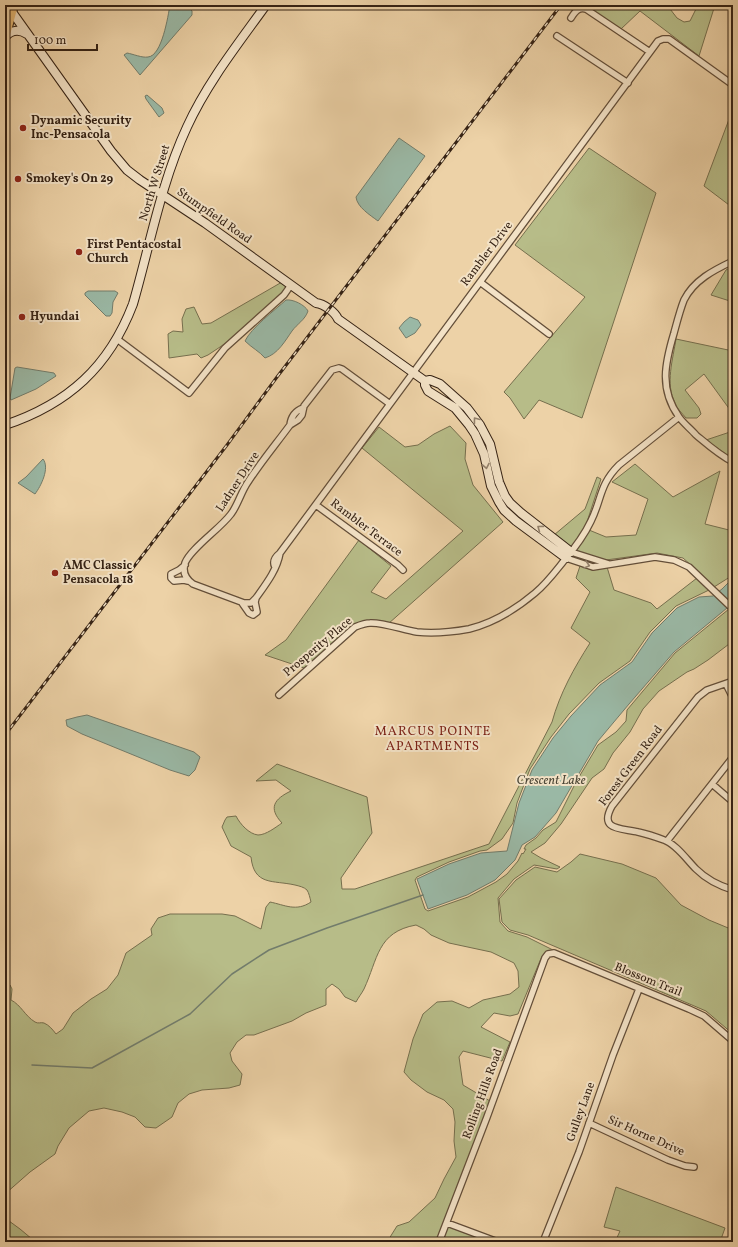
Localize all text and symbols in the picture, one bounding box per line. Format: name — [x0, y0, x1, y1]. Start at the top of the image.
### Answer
scale bar — [28, 26, 97, 52]
text: 100 m — [34, 33, 67, 49]
place label: Dynamic Security Inc-Pensacola — [31, 113, 132, 143]
marker: Dynamic Security Inc-Pensacola — [18, 123, 28, 133]
street label: North W Street — [136, 143, 174, 223]
place label: Smokey's On 29 — [26, 171, 113, 187]
marker: Smokey's On 29 — [13, 174, 23, 184]
street label: Stumpfield Road — [173, 184, 255, 248]
street label: Rambler Drive — [457, 218, 517, 290]
place label: First Pentacostal Church — [87, 237, 181, 267]
marker: First Pentacostal Church — [74, 247, 84, 257]
place label: Hyundai — [30, 309, 79, 325]
marker: Hyundai — [17, 312, 27, 322]
one-way arrow — [474, 417, 481, 424]
street label: Ladner Drive — [212, 448, 264, 515]
one-way arrow — [481, 463, 490, 469]
street label: Rambler Terrace — [327, 496, 406, 561]
one-way arrow — [538, 526, 545, 533]
place label: AMC Classic Pensacola 18 — [63, 558, 133, 588]
one-way arrow — [584, 561, 591, 569]
marker: AMC Classic Pensacola 18 — [50, 568, 60, 578]
street label: Prosperity Place — [280, 613, 356, 680]
street label: Forest Green Road — [595, 722, 667, 809]
district label: MARCUS POINTE APARTMENTS — [375, 723, 491, 756]
water label: Crescent Lake — [517, 772, 586, 790]
street label: Blossom Trail — [612, 959, 685, 1001]
street label: Rolling Hills Road — [459, 1046, 507, 1141]
street label: Gulley Lane — [563, 1080, 599, 1144]
street label: Sir Horne Drive — [605, 1112, 687, 1160]

